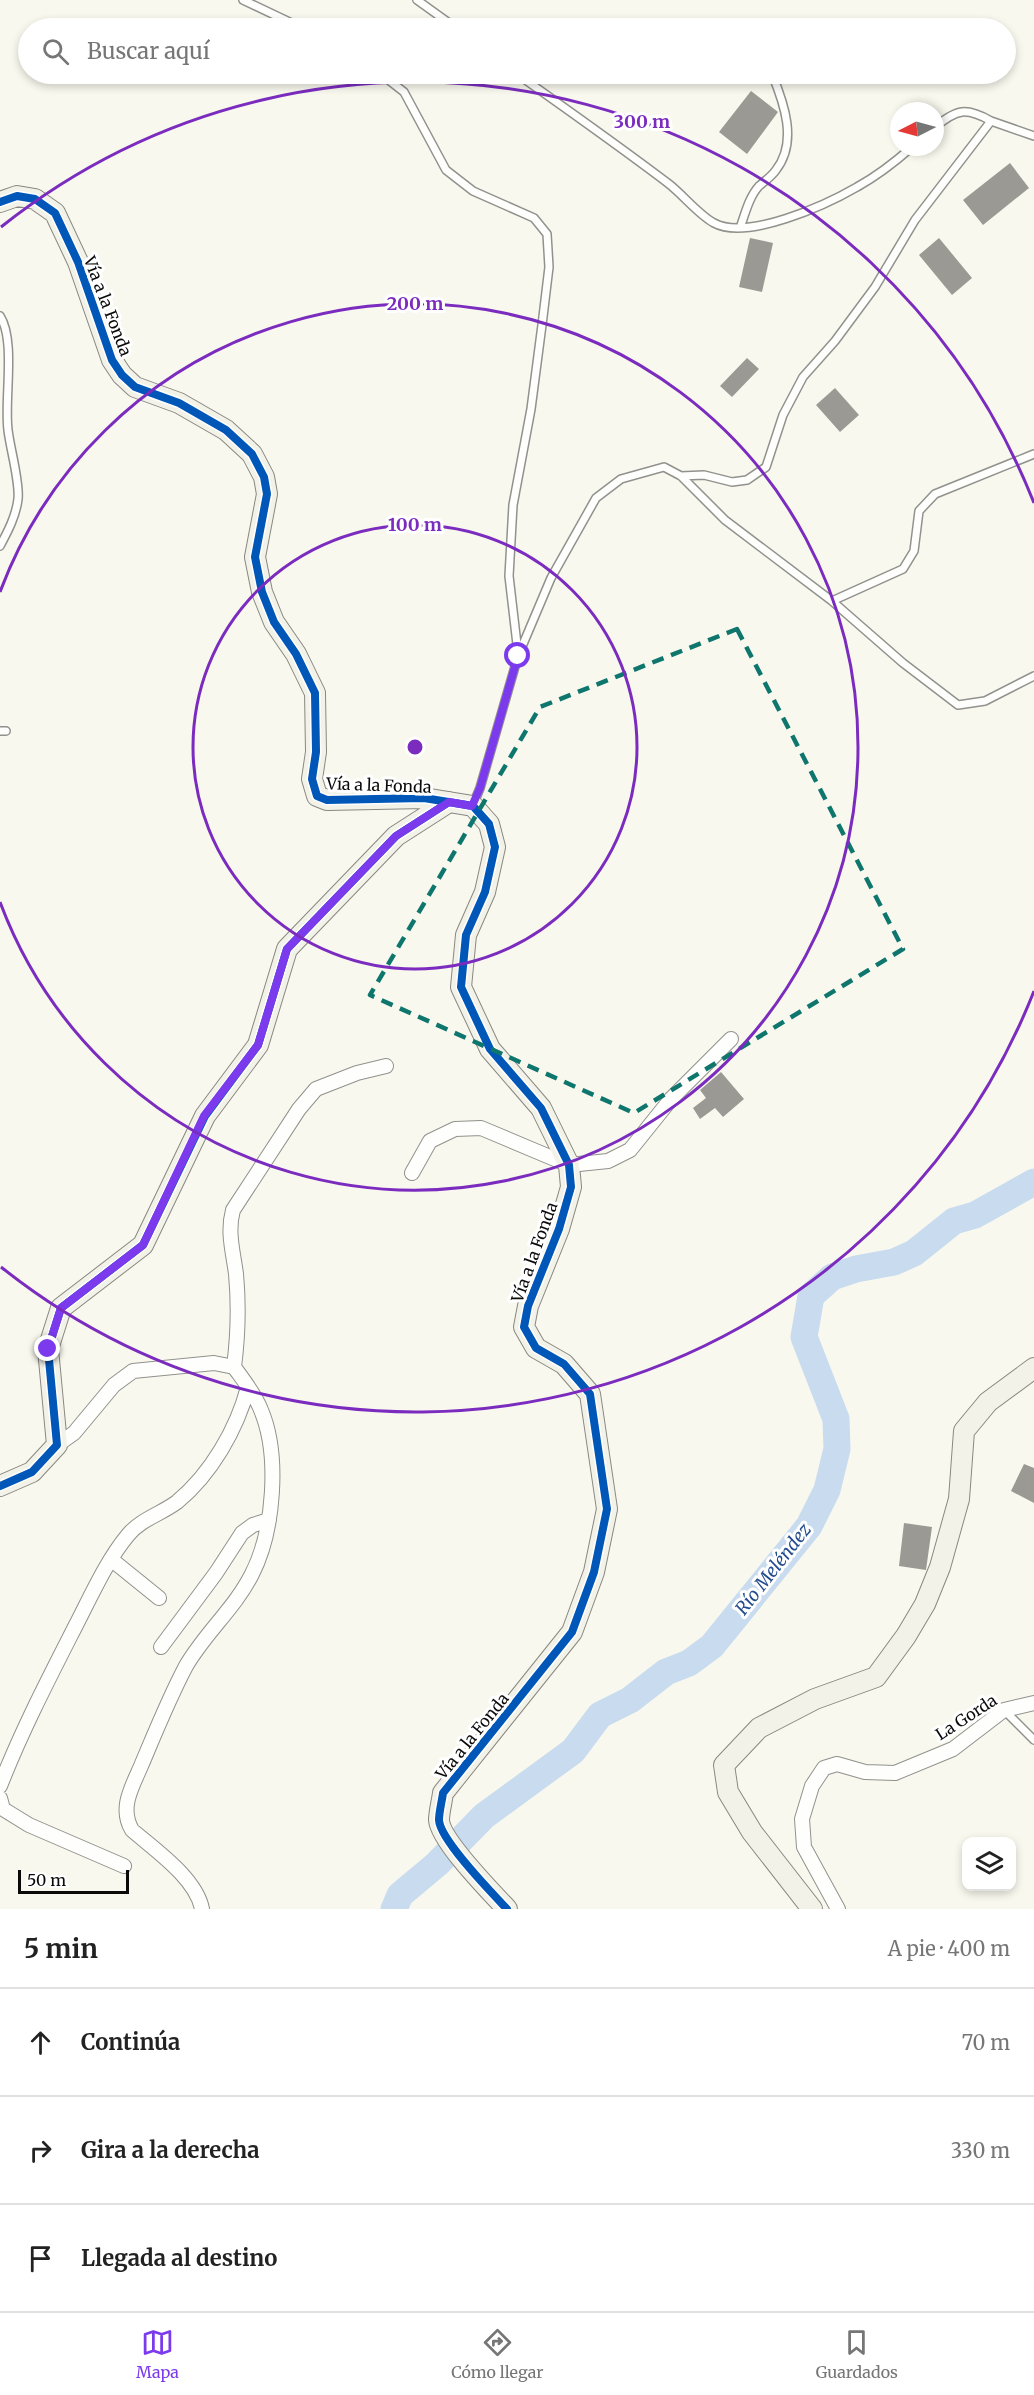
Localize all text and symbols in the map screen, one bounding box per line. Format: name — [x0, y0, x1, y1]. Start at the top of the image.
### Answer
search box — [18, 18, 1016, 84]
icon: search — [39, 35, 72, 68]
text: Buscar aquí — [87, 37, 210, 65]
north arrow — [890, 102, 944, 156]
text: 300 m — [614, 110, 670, 133]
street label: Vía a la Fonda — [79, 252, 136, 359]
text: 200 m — [387, 292, 443, 315]
text: 100 m — [388, 513, 442, 536]
route start — [504, 642, 530, 668]
centre of rings — [405, 737, 425, 757]
street label: Vía a la Fonda — [325, 773, 432, 797]
street label: Vía a la Fonda — [506, 1199, 562, 1306]
route end — [34, 1335, 60, 1361]
water label: Río Meléndez — [730, 1518, 816, 1619]
street label: Vía a la Fonda — [431, 1689, 513, 1784]
street label: La Gorda — [932, 1690, 1001, 1744]
map controls — [962, 1837, 1016, 1891]
button: layers — [962, 1837, 1016, 1891]
scale bar — [18, 1867, 129, 1894]
text: 50 m — [27, 1870, 66, 1890]
text: 5 min — [24, 1932, 98, 1965]
text: A pie · 400 m — [888, 1936, 1010, 1961]
icon: ahead — [24, 2026, 57, 2059]
text: Continúa — [81, 2028, 180, 2056]
text: 70 m — [962, 2030, 1010, 2055]
icon: right — [24, 2134, 57, 2167]
text: Gira a la derecha — [81, 2136, 259, 2164]
text: 330 m — [951, 2138, 1010, 2163]
icon: arrive — [24, 2242, 57, 2275]
text: Llegada al destino — [81, 2244, 277, 2272]
tab: Mapa — [136, 2326, 179, 2382]
tab: Cómo llegar — [451, 2326, 543, 2382]
tab: Guardados — [816, 2326, 898, 2382]

